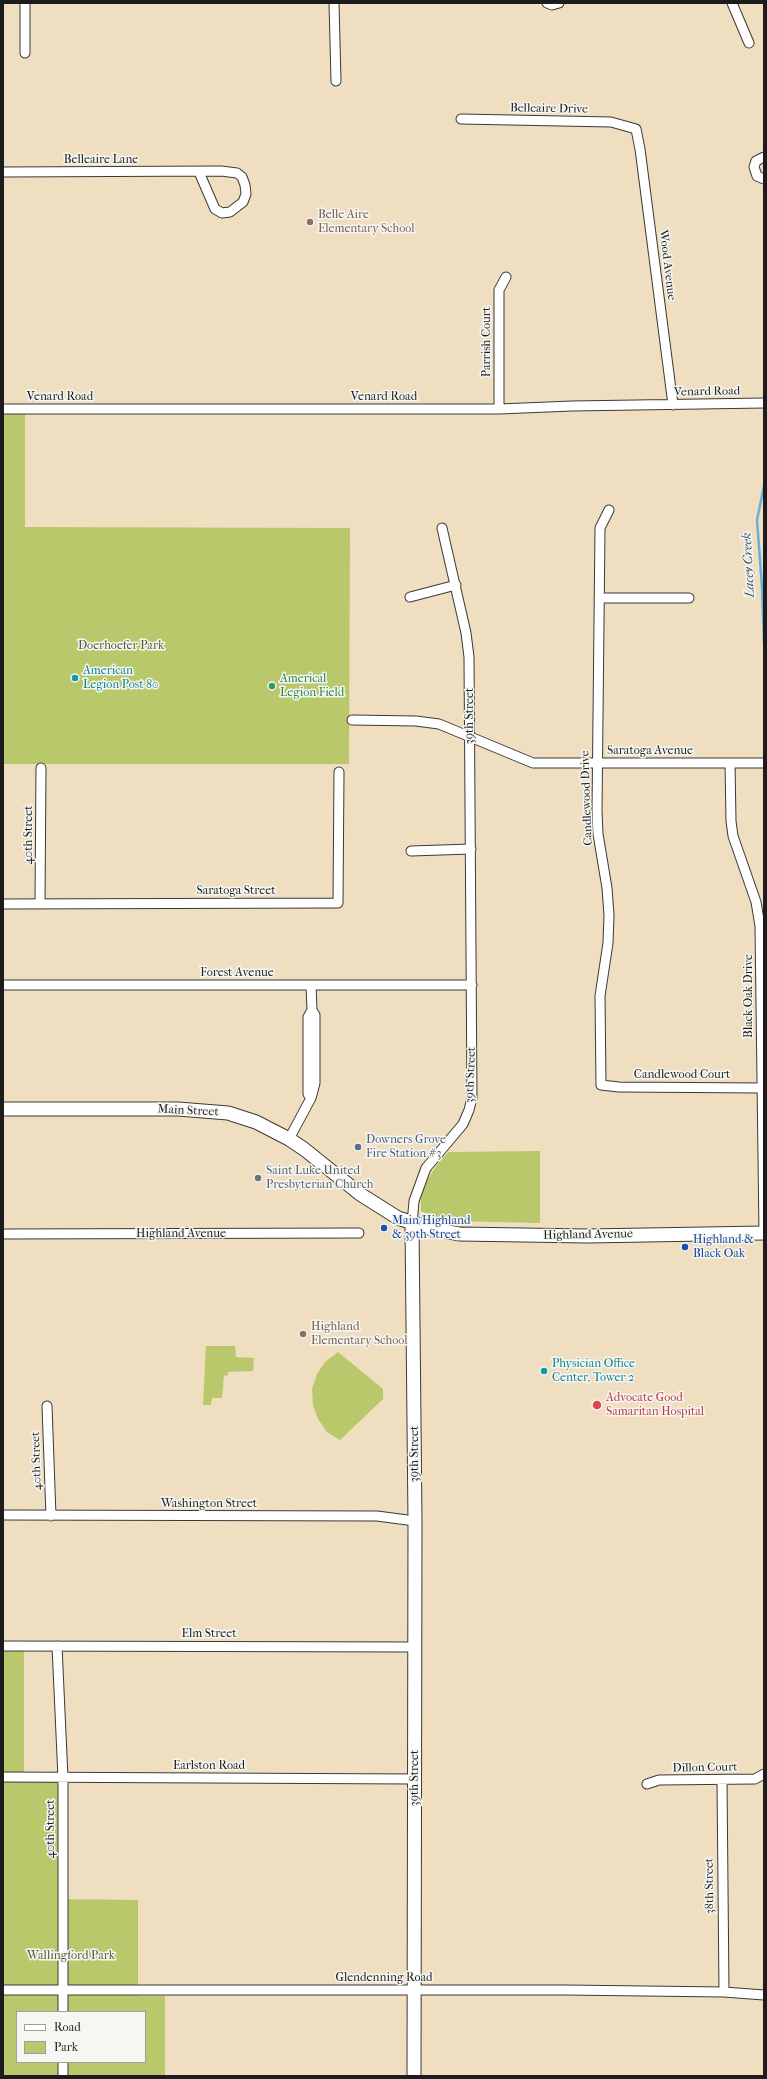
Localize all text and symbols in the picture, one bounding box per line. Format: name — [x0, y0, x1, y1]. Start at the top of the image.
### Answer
street label: Belleaire Drive — [510, 101, 588, 117]
street label: Belleaire Lane — [64, 153, 138, 167]
place label: Belle Aire Elementary School — [318, 208, 415, 236]
marker: Belle Aire Elementary School — [305, 217, 315, 227]
street label: Wood Avenue — [656, 229, 678, 301]
street label: Parrish Court — [480, 307, 494, 377]
street label: Venard Road — [674, 384, 740, 400]
street label: Venard Road — [27, 390, 93, 404]
street label: Venard Road — [351, 390, 417, 404]
water label: Lacey Creek — [740, 532, 758, 598]
park label: Doerhoefer Park — [78, 639, 164, 653]
place label: American Legion Post 80 — [83, 664, 159, 692]
place label: Americal Legion Field — [280, 672, 344, 700]
marker: American Legion Post 80 — [70, 673, 80, 683]
marker: Americal Legion Field — [267, 681, 277, 691]
street label: 39th Street — [463, 688, 477, 744]
street label: Saratoga Avenue — [607, 744, 693, 758]
street label: Candlewood Drive — [578, 750, 596, 846]
street label: 40th Street — [22, 806, 36, 864]
street label: Saratoga Street — [197, 884, 275, 898]
street label: Black Oak Drive — [742, 954, 756, 1038]
street label: Forest Avenue — [200, 966, 274, 980]
street label: 39th Street — [463, 1047, 479, 1103]
street label: Candlewood Court — [634, 1068, 730, 1082]
street label: Main Street — [157, 1102, 219, 1120]
place label: Downers Grove Fire Station #3 — [366, 1133, 446, 1161]
marker: Downers Grove Fire Station #3 — [353, 1142, 363, 1152]
place label: Saint Luke United Presbyterian Church — [266, 1164, 373, 1192]
marker: Saint Luke United Presbyterian Church — [253, 1173, 263, 1183]
place label: Main/Highland & 39th Street — [392, 1214, 470, 1242]
marker: Main/Highland & 39th Street — [379, 1223, 389, 1233]
street label: Highland Avenue — [136, 1227, 226, 1241]
street label: Highland Avenue — [543, 1227, 633, 1243]
place label: Highland & Black Oak — [693, 1233, 754, 1261]
marker: Highland & Black Oak — [680, 1242, 690, 1252]
place label: Highland Elementary School — [311, 1320, 408, 1348]
marker: Highland Elementary School — [298, 1329, 308, 1339]
place label: Physician Office Center, Tower 2 — [552, 1357, 635, 1385]
marker: Physician Office Center, Tower 2 — [539, 1366, 549, 1376]
place label: Advocate Good Samaritan Hospital — [606, 1391, 704, 1419]
marker: Advocate Good Samaritan Hospital — [591, 1399, 603, 1411]
street label: 39th Street — [408, 1426, 422, 1482]
street label: 40th Street — [29, 1431, 45, 1491]
street label: Washington Street — [161, 1497, 257, 1511]
street label: Elm Street — [182, 1627, 236, 1641]
street label: 39th Street — [408, 1750, 422, 1806]
street label: Earlston Road — [173, 1759, 245, 1773]
street label: Dillon Court — [672, 1760, 738, 1776]
street label: 40th Street — [44, 1800, 58, 1858]
street label: 38th Street — [702, 1858, 718, 1914]
park label: Wallingford Park — [27, 1949, 115, 1963]
street label: Glendenning Road — [335, 1971, 433, 1985]
legend — [16, 2011, 146, 2063]
text: Road — [54, 2020, 81, 2034]
text: Park — [54, 2040, 78, 2054]

